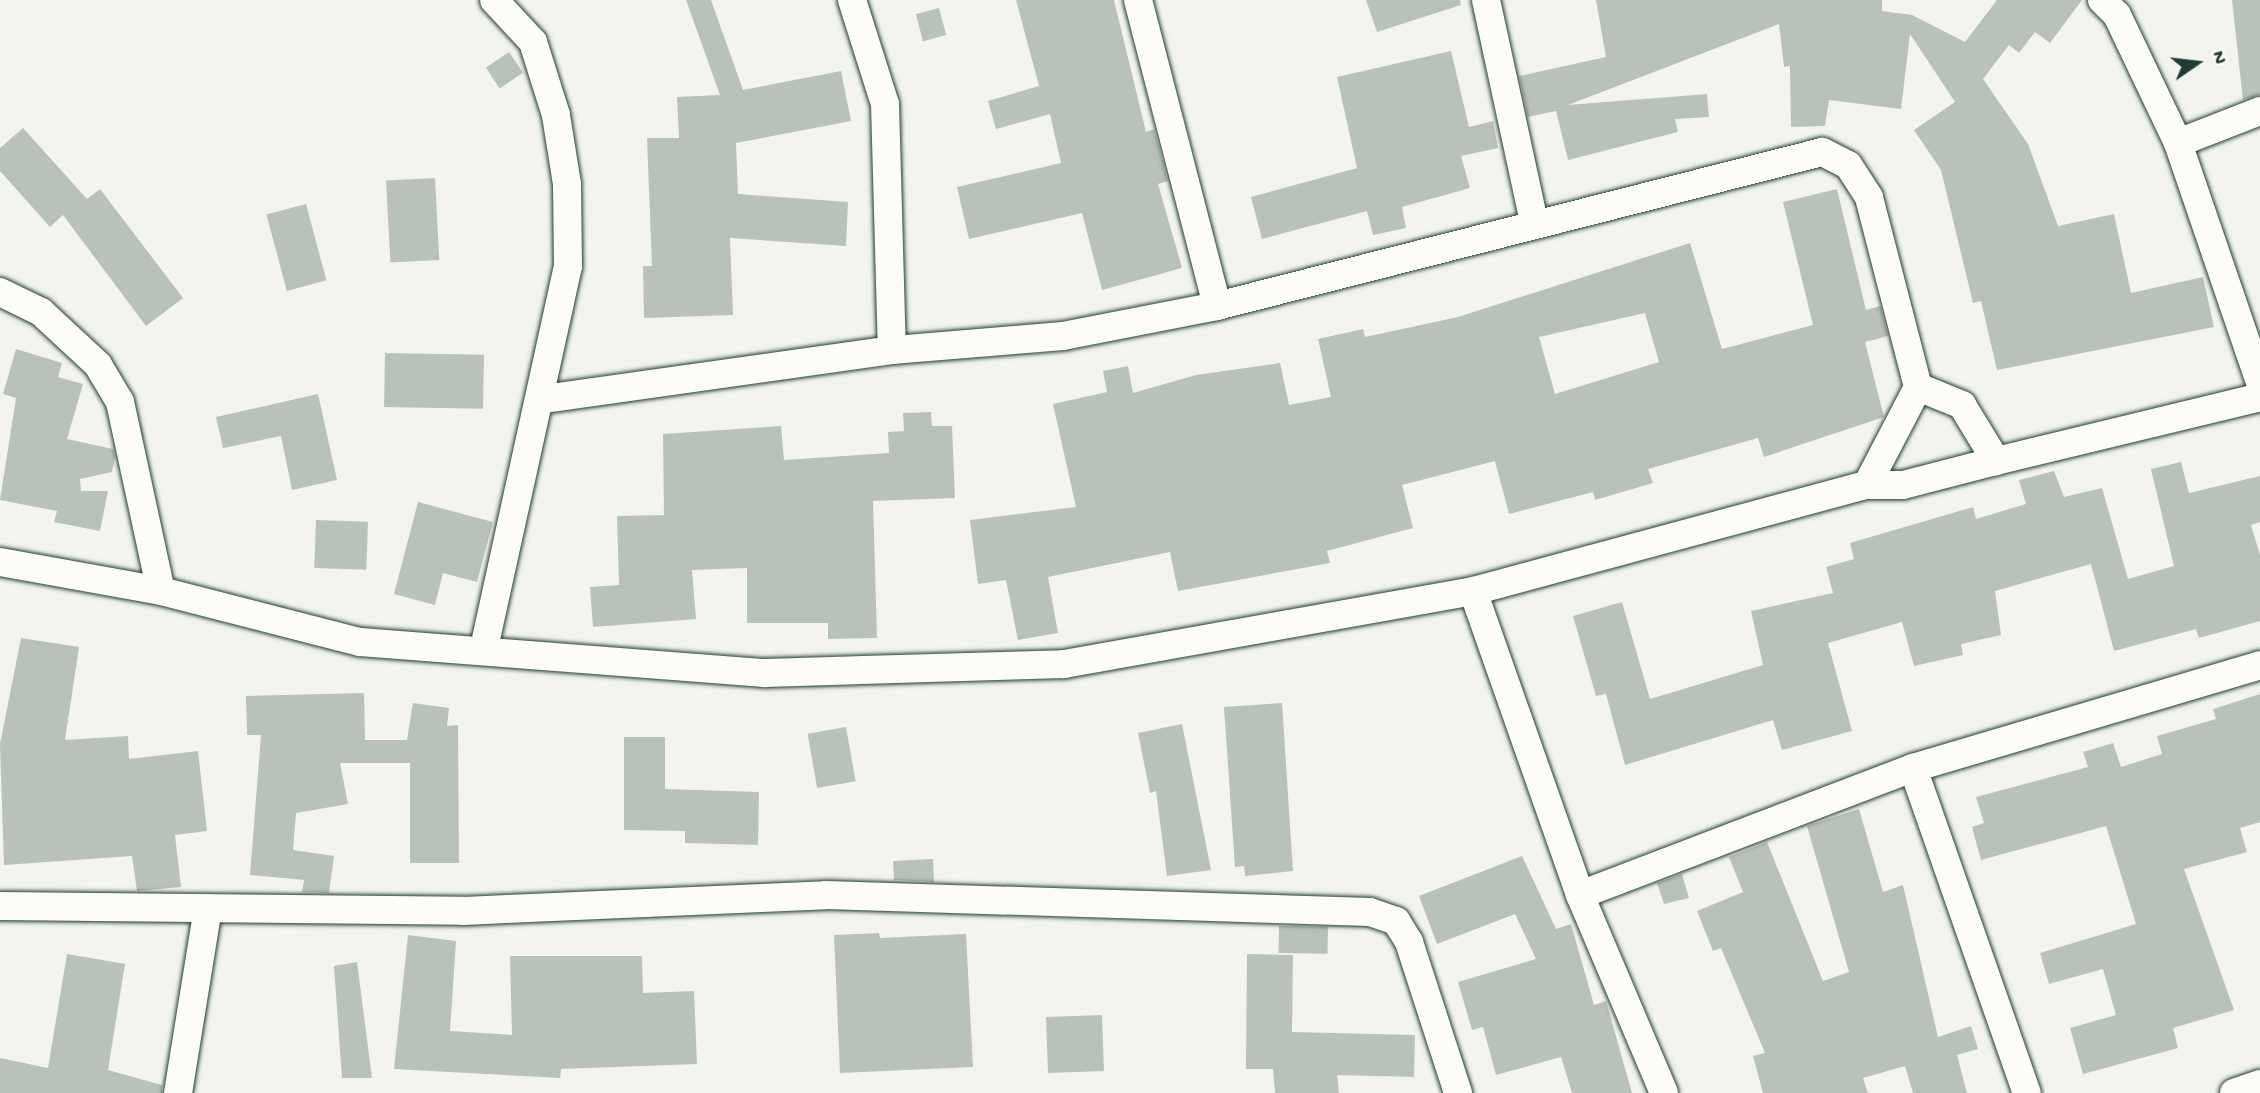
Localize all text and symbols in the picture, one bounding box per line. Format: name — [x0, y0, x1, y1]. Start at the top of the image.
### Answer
north arrow — [2162, 28, 2232, 98]
text: N — [2205, 49, 2231, 67]

